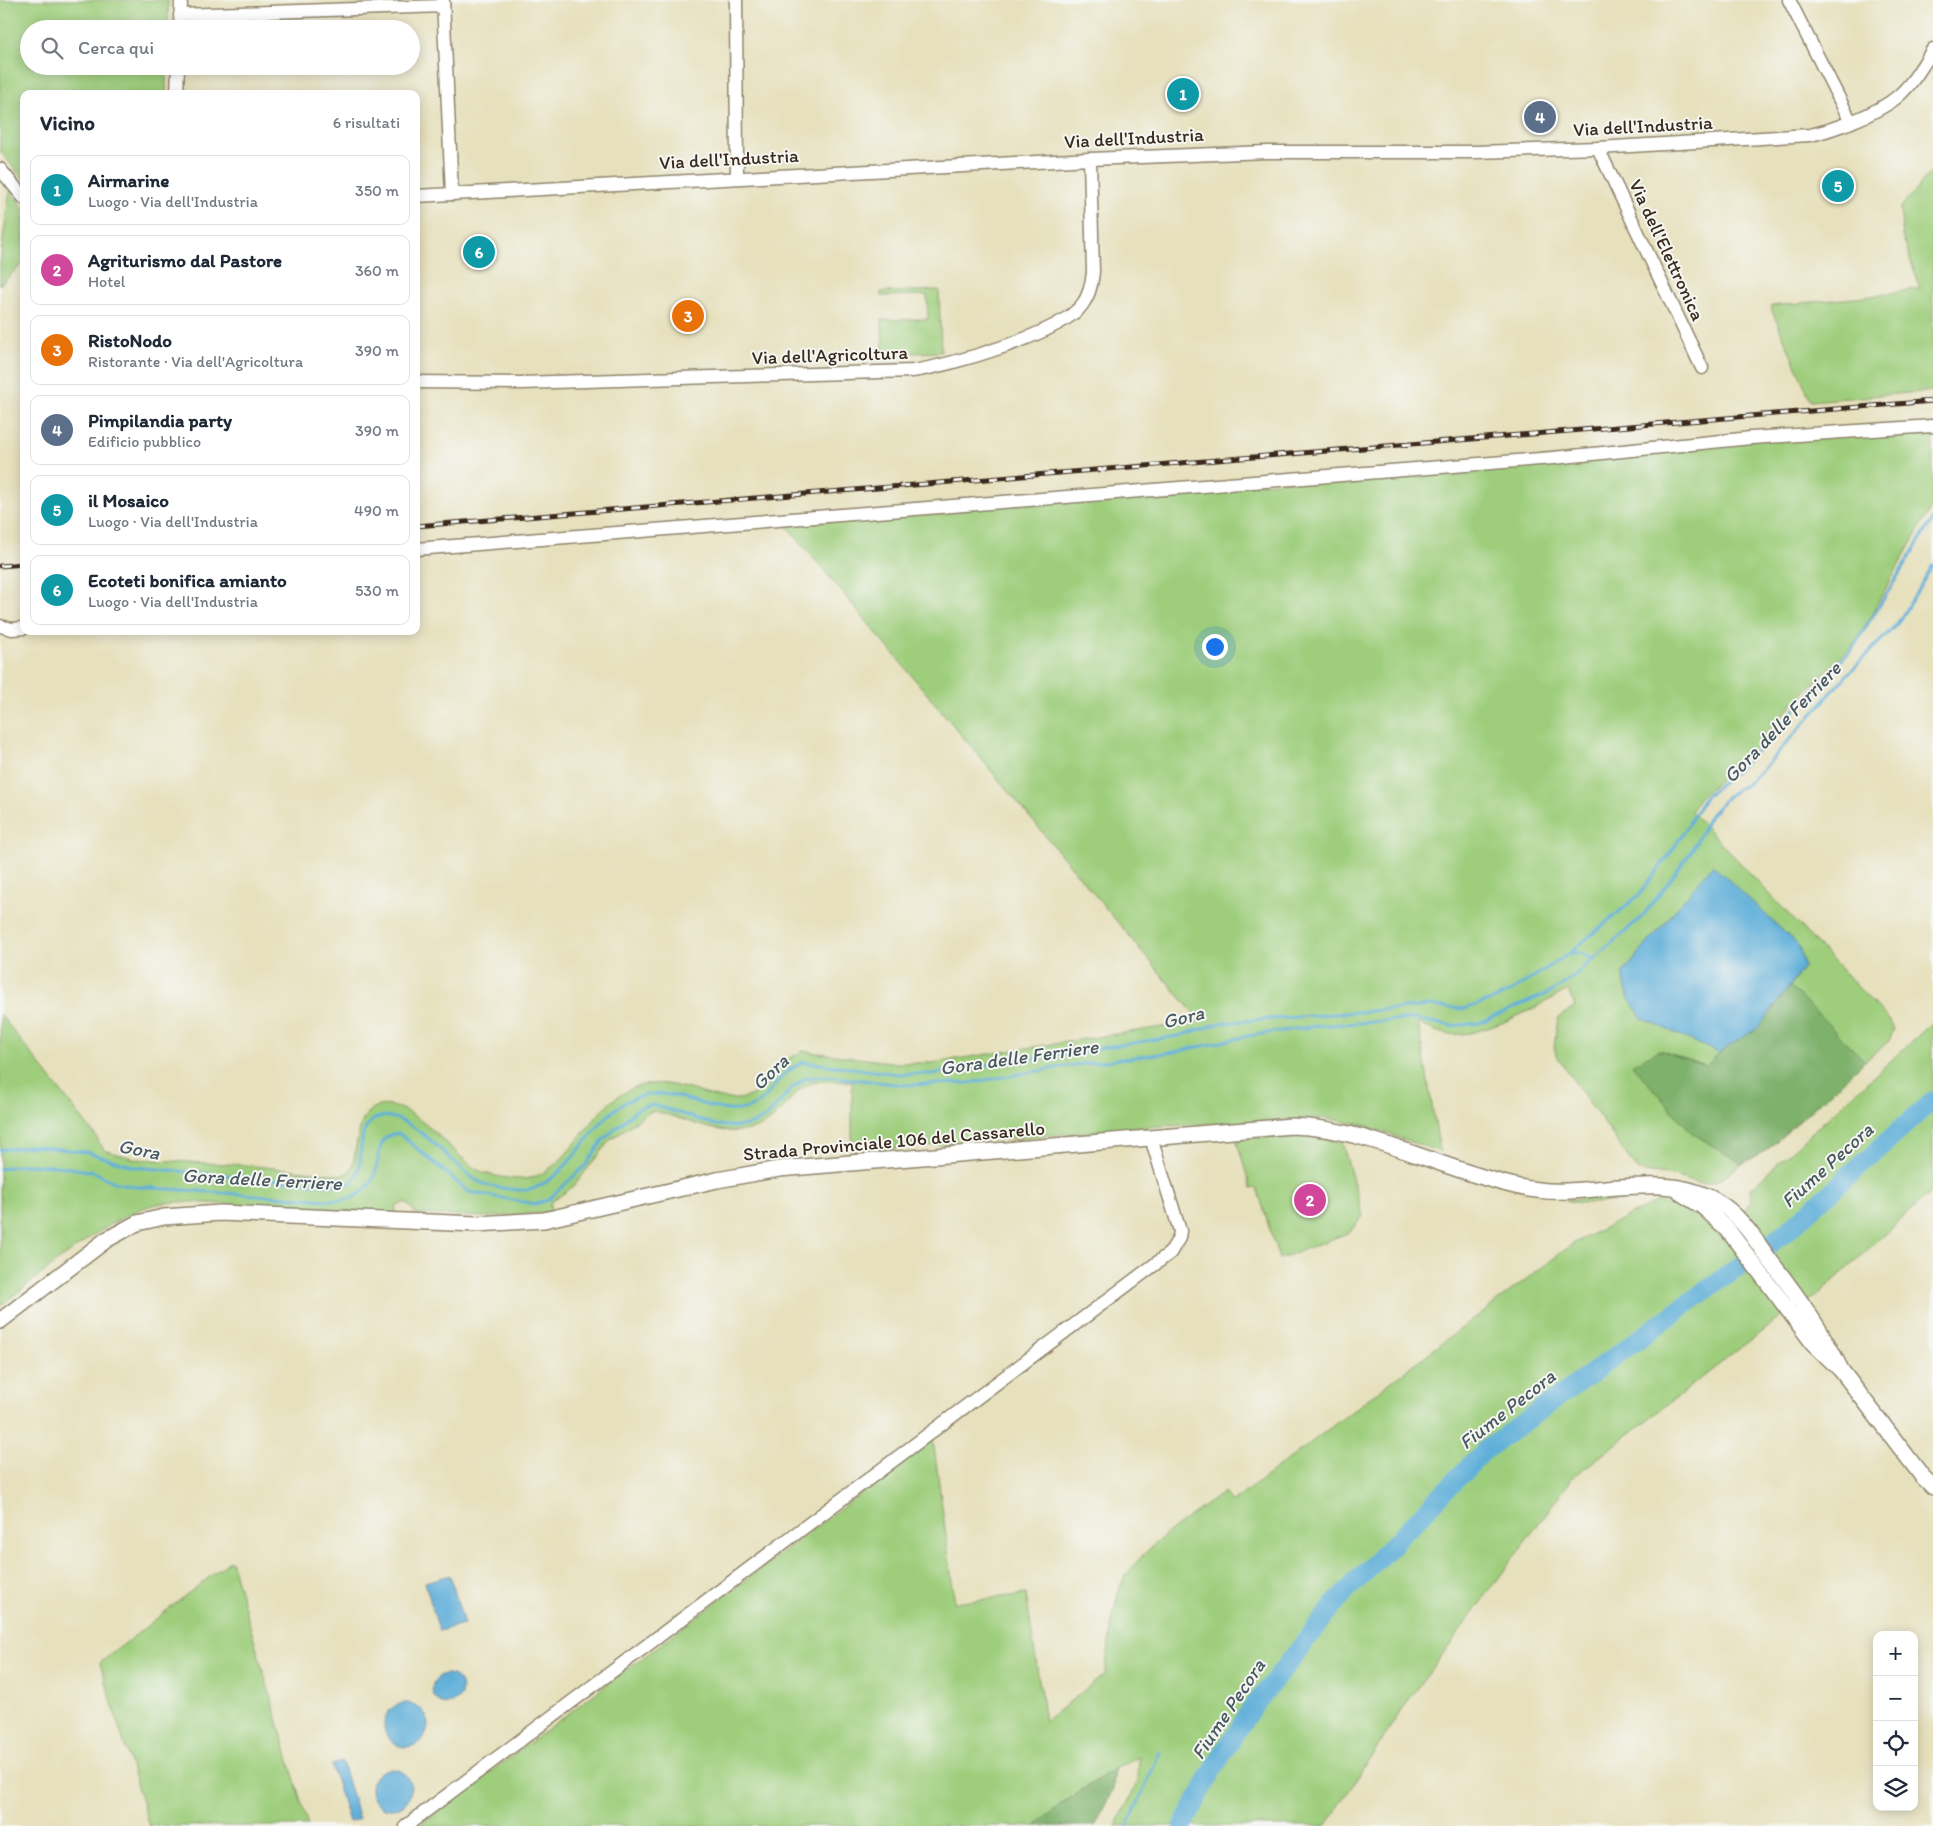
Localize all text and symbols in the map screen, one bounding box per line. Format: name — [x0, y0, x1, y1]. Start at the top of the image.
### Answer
search box — [20, 20, 420, 75]
icon: search — [38, 34, 66, 62]
text: Cerca qui — [78, 36, 154, 59]
pin: 1 — [1167, 75, 1199, 113]
pin: 4 — [1524, 98, 1556, 136]
text: Vicino — [40, 110, 95, 135]
street label: Via dell'Industria — [1573, 111, 1713, 141]
text: 6 risultati — [333, 113, 400, 132]
street label: Via dell'Industria — [1064, 123, 1204, 153]
street label: Via dell'Industria — [659, 144, 799, 174]
pin: 5 — [1822, 167, 1854, 205]
text: Airmarine — [88, 169, 169, 192]
street label: Via dell'Elettronica — [1624, 176, 1710, 324]
text: 1 — [53, 181, 61, 200]
text: 350 m — [355, 181, 399, 200]
text: Luogo · Via dell'Industria — [88, 192, 258, 211]
pin: 6 — [463, 233, 495, 271]
text: Agriturismo dal Pastore — [88, 249, 282, 272]
text: 2 — [53, 261, 61, 280]
text: 360 m — [355, 261, 399, 280]
text: Hotel — [88, 272, 125, 291]
pin: 3 — [672, 297, 704, 335]
text: RistoNodo — [88, 329, 172, 352]
text: 3 — [53, 341, 61, 360]
text: 390 m — [355, 341, 399, 360]
street label: Via dell'Agricoltura — [751, 341, 909, 369]
text: Ristorante · Via dell'Agricoltura — [88, 352, 303, 371]
text: Pimpilandia party — [88, 409, 232, 432]
text: 4 — [52, 421, 62, 440]
text: 390 m — [355, 421, 399, 440]
text: Edificio pubblico — [88, 432, 201, 451]
text: il Mosaico — [88, 489, 169, 512]
text: 5 — [53, 501, 61, 520]
text: 490 m — [354, 501, 399, 520]
text: Luogo · Via dell'Industria — [88, 512, 258, 531]
text: Ecoteti bonifica amianto — [88, 569, 287, 592]
text: 6 — [53, 581, 61, 600]
text: 530 m — [355, 581, 399, 600]
text: Luogo · Via dell'Industria — [88, 592, 258, 611]
your location — [1202, 634, 1228, 660]
water label: Gora delle Ferriere — [1718, 655, 1847, 788]
water label: Gora — [1160, 1000, 1207, 1034]
water label: Gora delle Ferriere — [938, 1034, 1101, 1080]
water label: Gora — [747, 1048, 794, 1095]
street label: Strada Provinciale 106 del Cassarello — [742, 1116, 1046, 1166]
water label: Fiume Pecora — [1776, 1117, 1879, 1213]
water label: Gora — [116, 1133, 163, 1165]
water label: Gora delle Ferriere — [182, 1163, 344, 1195]
pin: 2 — [1294, 1181, 1326, 1219]
water label: Fiume Pecora — [1454, 1364, 1560, 1454]
map controls — [1873, 1631, 1918, 1811]
button: + — [1873, 1631, 1918, 1676]
water label: Fiume Pecora — [1186, 1654, 1271, 1764]
button: − — [1873, 1676, 1918, 1721]
button: locate — [1873, 1721, 1918, 1766]
button: layers — [1873, 1766, 1918, 1811]

